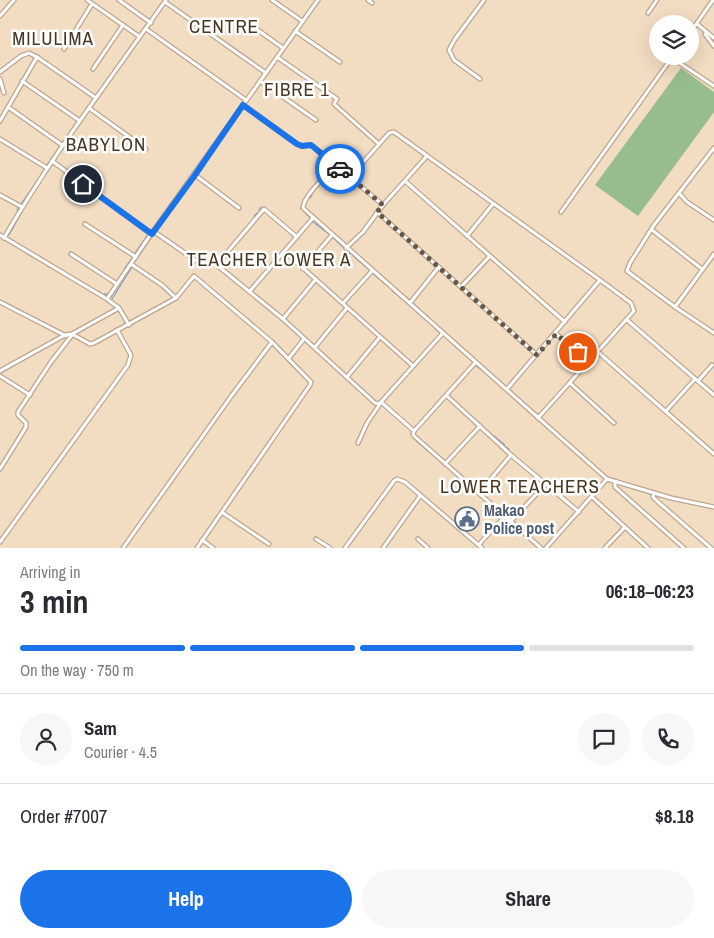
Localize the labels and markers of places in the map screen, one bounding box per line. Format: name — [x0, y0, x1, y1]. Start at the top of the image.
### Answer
pin — [62, 163, 104, 205]
pin — [557, 331, 599, 373]
place label: Makao Police post — [484, 499, 555, 539]
public building icon: Makao Police post — [454, 506, 480, 532]

